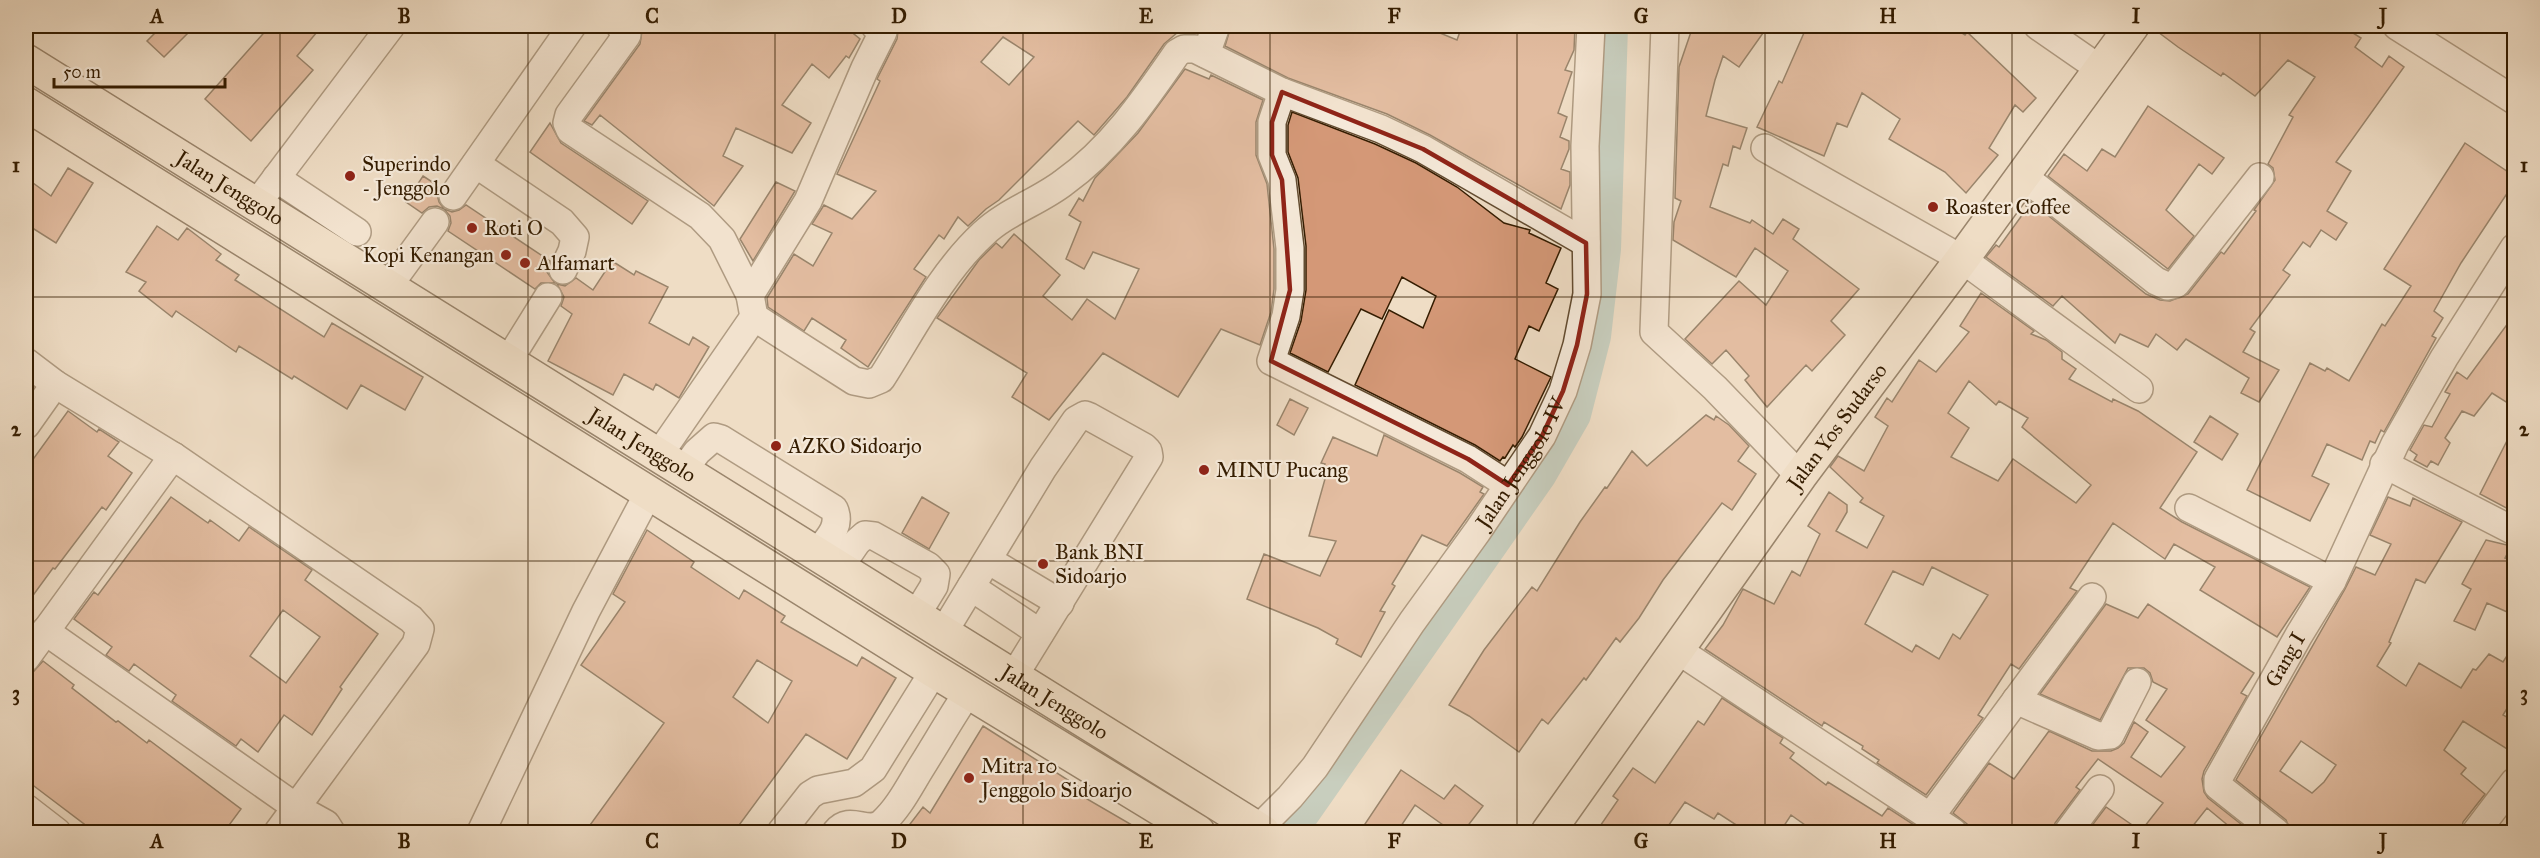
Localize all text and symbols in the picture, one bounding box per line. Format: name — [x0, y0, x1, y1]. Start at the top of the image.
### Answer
text: A — [148, 4, 164, 28]
text: B — [397, 4, 411, 28]
text: C — [645, 4, 659, 28]
text: D — [891, 4, 907, 28]
text: E — [1139, 4, 1154, 28]
text: F — [1387, 4, 1401, 28]
text: G — [1634, 4, 1649, 28]
text: H — [1879, 4, 1897, 28]
text: I — [2132, 4, 2141, 28]
text: J — [2376, 4, 2388, 30]
scale bar — [54, 51, 225, 89]
text: 50 m — [63, 61, 101, 83]
street label: Jalan Jenggolo — [169, 144, 289, 231]
place label: Superindo - Jenggolo — [362, 151, 451, 201]
text: 1 — [12, 153, 20, 177]
text: 1 — [2520, 153, 2528, 177]
marker: Superindo - Jenggolo — [343, 169, 357, 183]
place label: Roaster Coffee — [1945, 194, 2071, 220]
marker: Roaster Coffee — [1926, 200, 1940, 214]
place label: Roti O — [484, 215, 543, 241]
marker: Roti O — [465, 221, 479, 235]
place label: Kopi Kenangan — [363, 242, 494, 268]
marker: Kopi Kenangan — [499, 248, 513, 262]
place label: Alfamart — [536, 250, 615, 276]
marker: Alfamart — [518, 256, 532, 270]
street label: Jalan Yos Sudarso — [1780, 358, 1893, 496]
street label: Jalan Jenggolo IV — [1469, 392, 1572, 535]
street label: Jalan Jenggolo — [582, 401, 701, 488]
text: 2 — [11, 417, 22, 441]
text: 2 — [2519, 417, 2530, 441]
place label: AZKO Sidoarjo — [787, 433, 922, 459]
marker: AZKO Sidoarjo — [769, 439, 783, 453]
place label: MINU Pucang — [1216, 457, 1348, 483]
marker: MINU Pucang — [1197, 463, 1211, 477]
place label: Bank BNI Sidoarjo — [1055, 539, 1144, 589]
marker: Bank BNI Sidoarjo — [1036, 557, 1050, 571]
street label: Gang I — [2259, 628, 2311, 692]
street label: Jalan Jenggolo — [994, 658, 1113, 746]
text: 3 — [12, 681, 20, 706]
text: 3 — [2520, 681, 2528, 706]
place label: Mitra 10 Jenggolo Sidoarjo — [979, 753, 1132, 803]
marker: Mitra 10 Jenggolo Sidoarjo — [962, 771, 976, 785]
text: A — [148, 829, 164, 853]
text: B — [397, 829, 411, 853]
text: C — [645, 829, 659, 853]
text: D — [891, 829, 907, 853]
text: E — [1139, 829, 1154, 853]
text: F — [1387, 829, 1401, 853]
text: G — [1634, 829, 1649, 853]
text: H — [1879, 829, 1897, 853]
text: I — [2132, 829, 2141, 853]
text: J — [2376, 829, 2388, 855]

